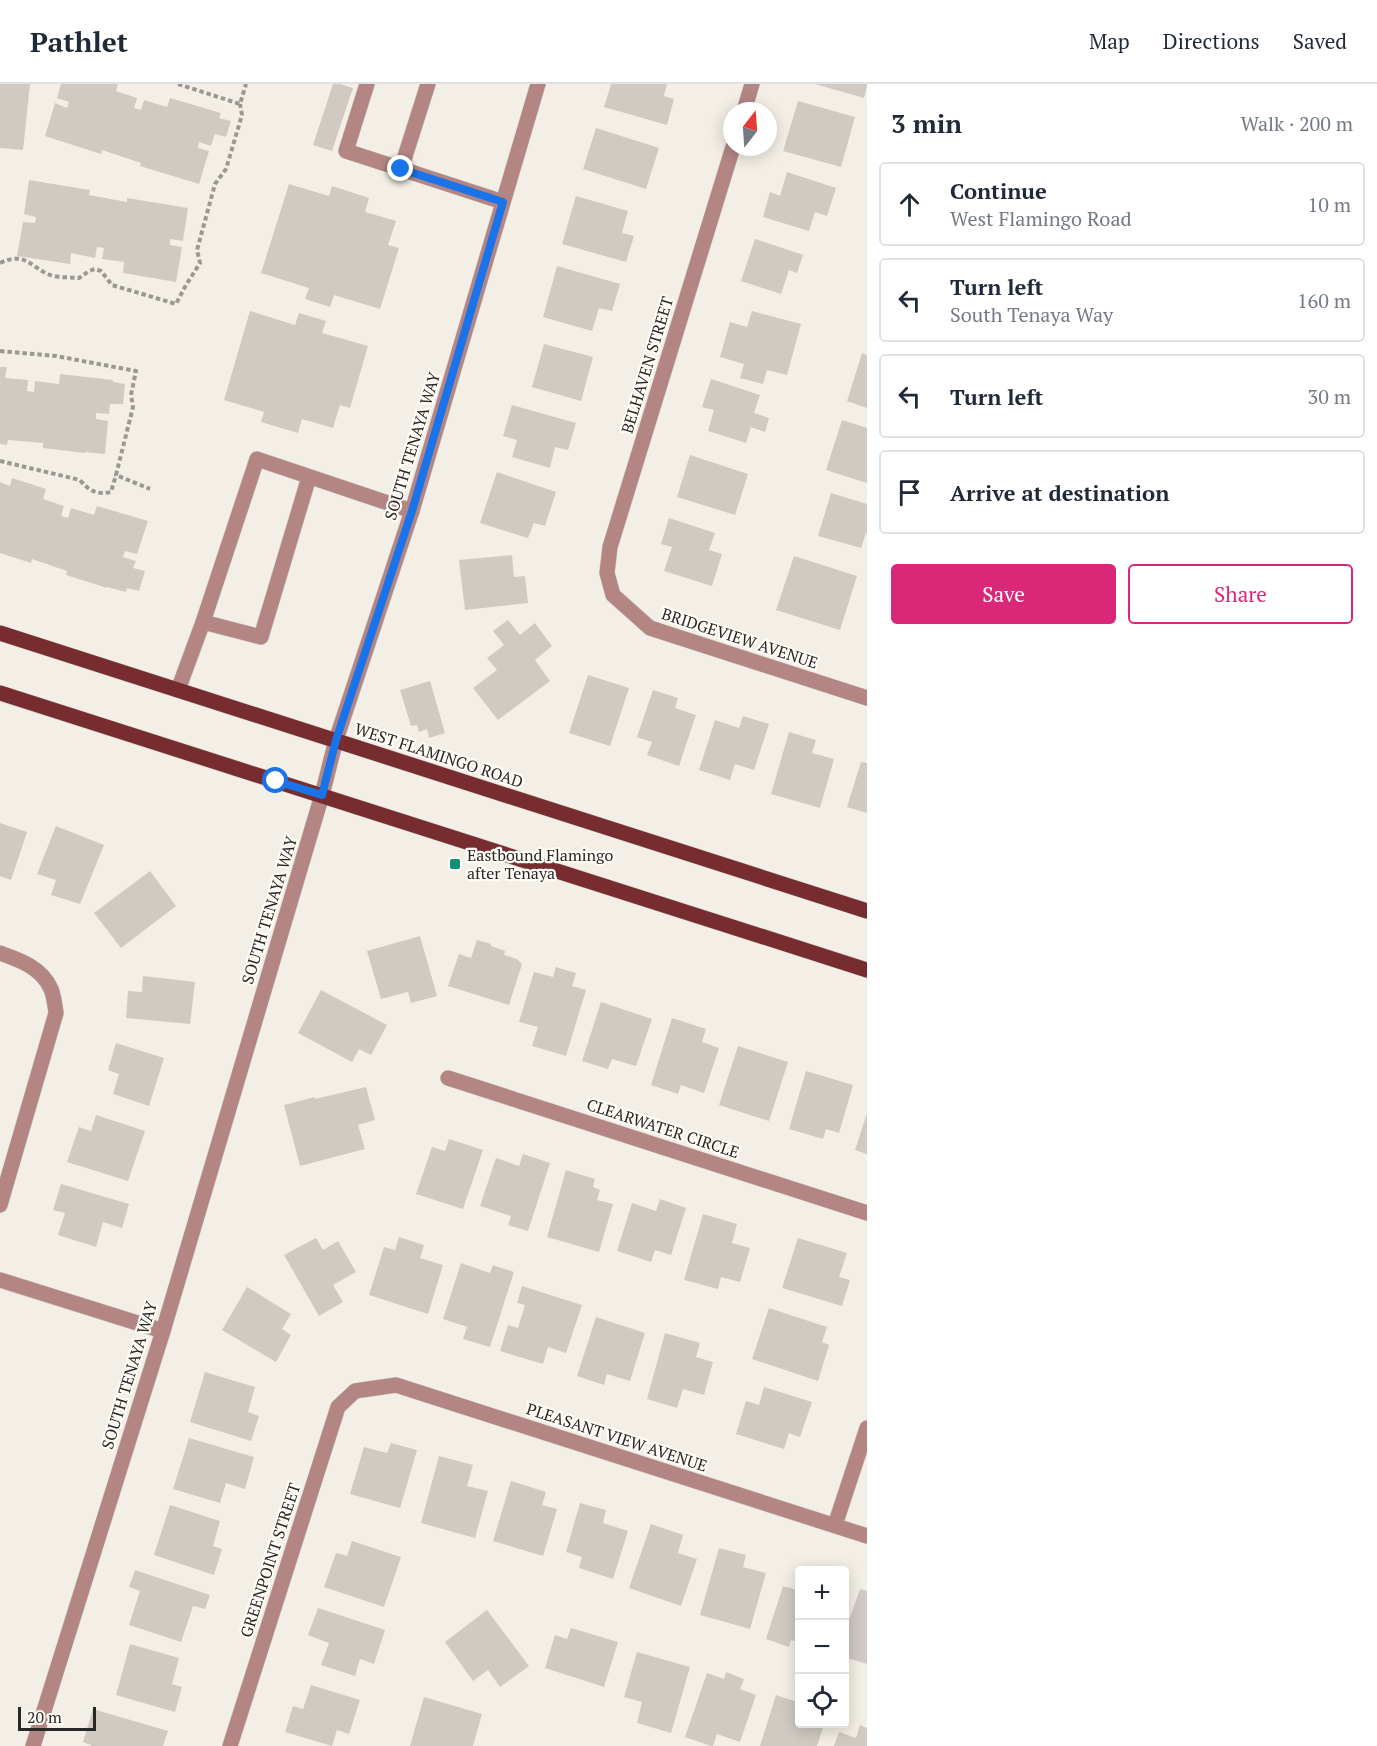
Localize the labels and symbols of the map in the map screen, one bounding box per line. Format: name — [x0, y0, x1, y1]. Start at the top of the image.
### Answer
north arrow — [723, 102, 777, 156]
route end — [387, 155, 413, 181]
street label: BELHAVEN STREET — [616, 294, 678, 436]
street label: SOUTH TENAYA WAY — [379, 369, 445, 523]
street label: BRIDGEVIEW AVENUE — [659, 602, 821, 674]
street label: WEST FLAMINGO ROAD — [352, 717, 526, 793]
route start — [262, 767, 288, 793]
street label: SOUTH TENAYA WAY — [236, 833, 302, 987]
place label: Eastbound Flamingo after Tenaya — [467, 844, 613, 884]
marker: Eastbound Flamingo after Tenaya — [448, 857, 462, 871]
street label: CLEARWATER CIRCLE — [584, 1093, 742, 1163]
street label: SOUTH TENAYA WAY — [96, 1298, 162, 1452]
street label: PLEASANT VIEW AVENUE — [524, 1397, 710, 1477]
street label: GREENPOINT STREET — [235, 1480, 305, 1640]
scale bar — [18, 1704, 96, 1732]

